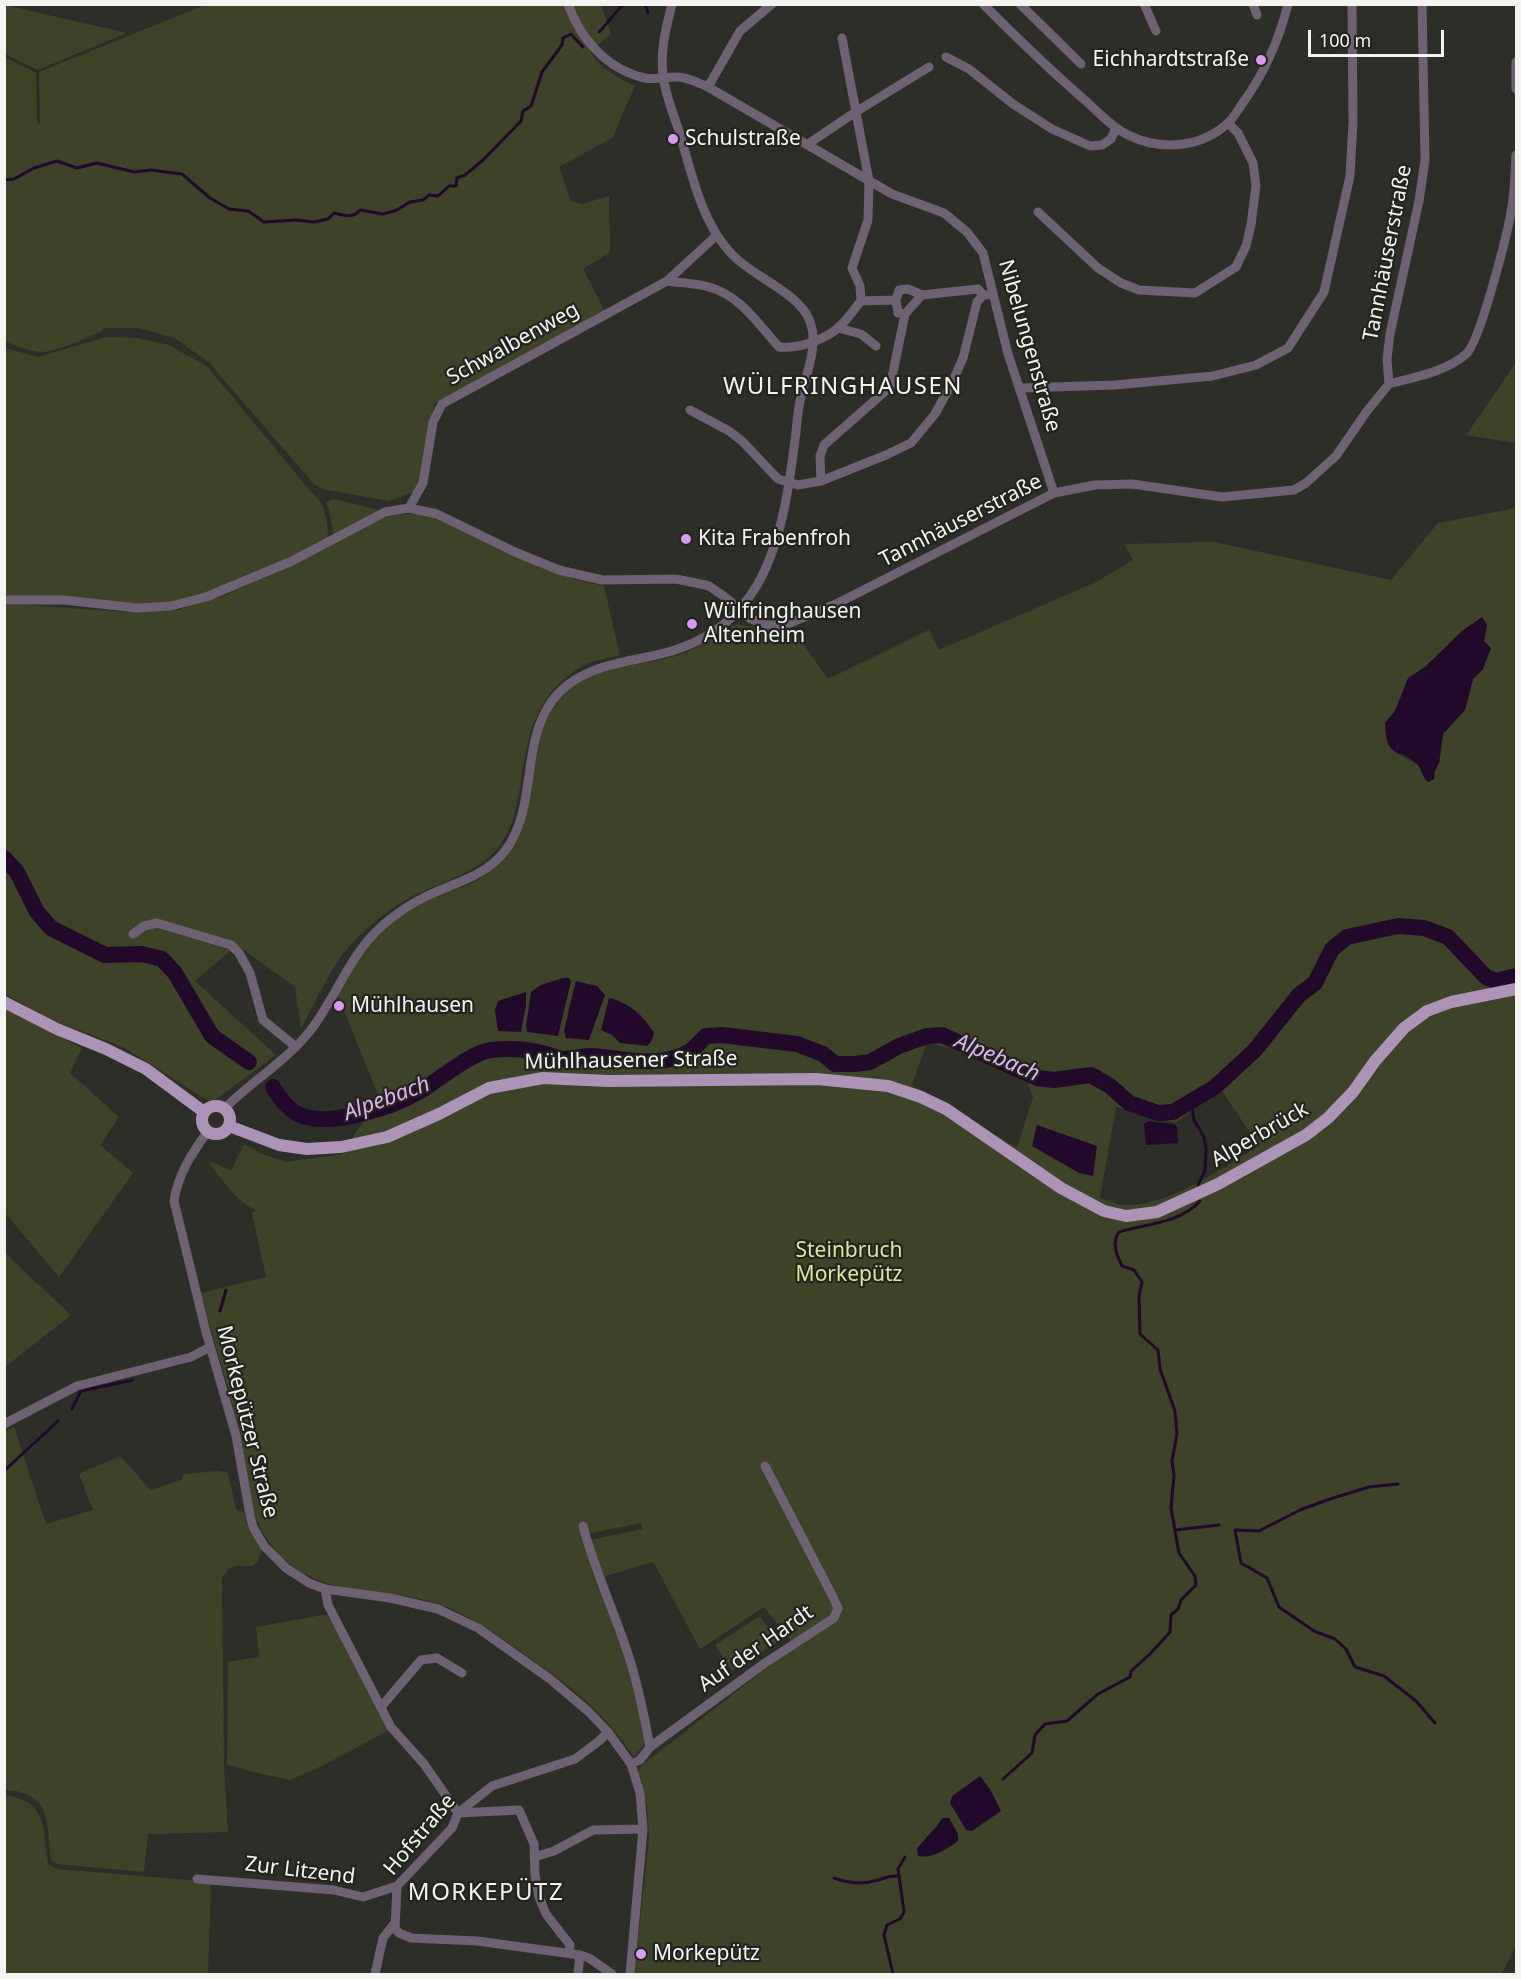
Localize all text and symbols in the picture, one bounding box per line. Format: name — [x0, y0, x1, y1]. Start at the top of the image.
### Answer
scale bar — [1311, 18, 1448, 56]
text: 100 m — [1319, 28, 1371, 52]
place label: Eichhardtstraße — [1093, 47, 1249, 73]
marker: Eichhardtstraße — [1254, 53, 1268, 67]
place label: Schulstraße — [685, 126, 801, 152]
marker: Schulstraße — [666, 132, 680, 146]
street label: Tannhäuserstraße — [1359, 163, 1417, 343]
street label: Nibelungenstraße — [992, 257, 1066, 435]
street label: Schwalbenweg — [442, 297, 584, 391]
district label: WÜLFRINGHAUSEN — [723, 373, 963, 401]
street label: Tannhäuserstraße — [876, 469, 1046, 573]
place label: Kita Frabenfroh — [698, 526, 851, 552]
marker: Kita Frabenfroh — [679, 532, 693, 546]
place label: Wülfringhausen Altenheim — [704, 599, 862, 649]
marker: Wülfringhausen Altenheim — [685, 617, 699, 631]
place label: Mühlhausen — [351, 993, 474, 1019]
marker: Mühlhausen — [332, 999, 346, 1013]
water label: Alpebach — [951, 1028, 1043, 1088]
street label: Mühlhausener Straße — [524, 1047, 738, 1075]
water label: Alpebach — [340, 1071, 434, 1127]
street label: Alperbrück — [1207, 1097, 1313, 1173]
park label: Steinbruch Morkepütz — [796, 1238, 902, 1288]
street label: Morkepützer Straße — [211, 1323, 283, 1521]
street label: Auf der Hardt — [694, 1600, 818, 1698]
street label: Hofstraße — [379, 1789, 461, 1881]
street label: Zur Litzend — [244, 1852, 356, 1890]
district label: MORKEPÜTZ — [408, 1879, 564, 1907]
place label: Morkepütz — [653, 1941, 760, 1967]
marker: Morkepütz — [634, 1947, 648, 1961]

